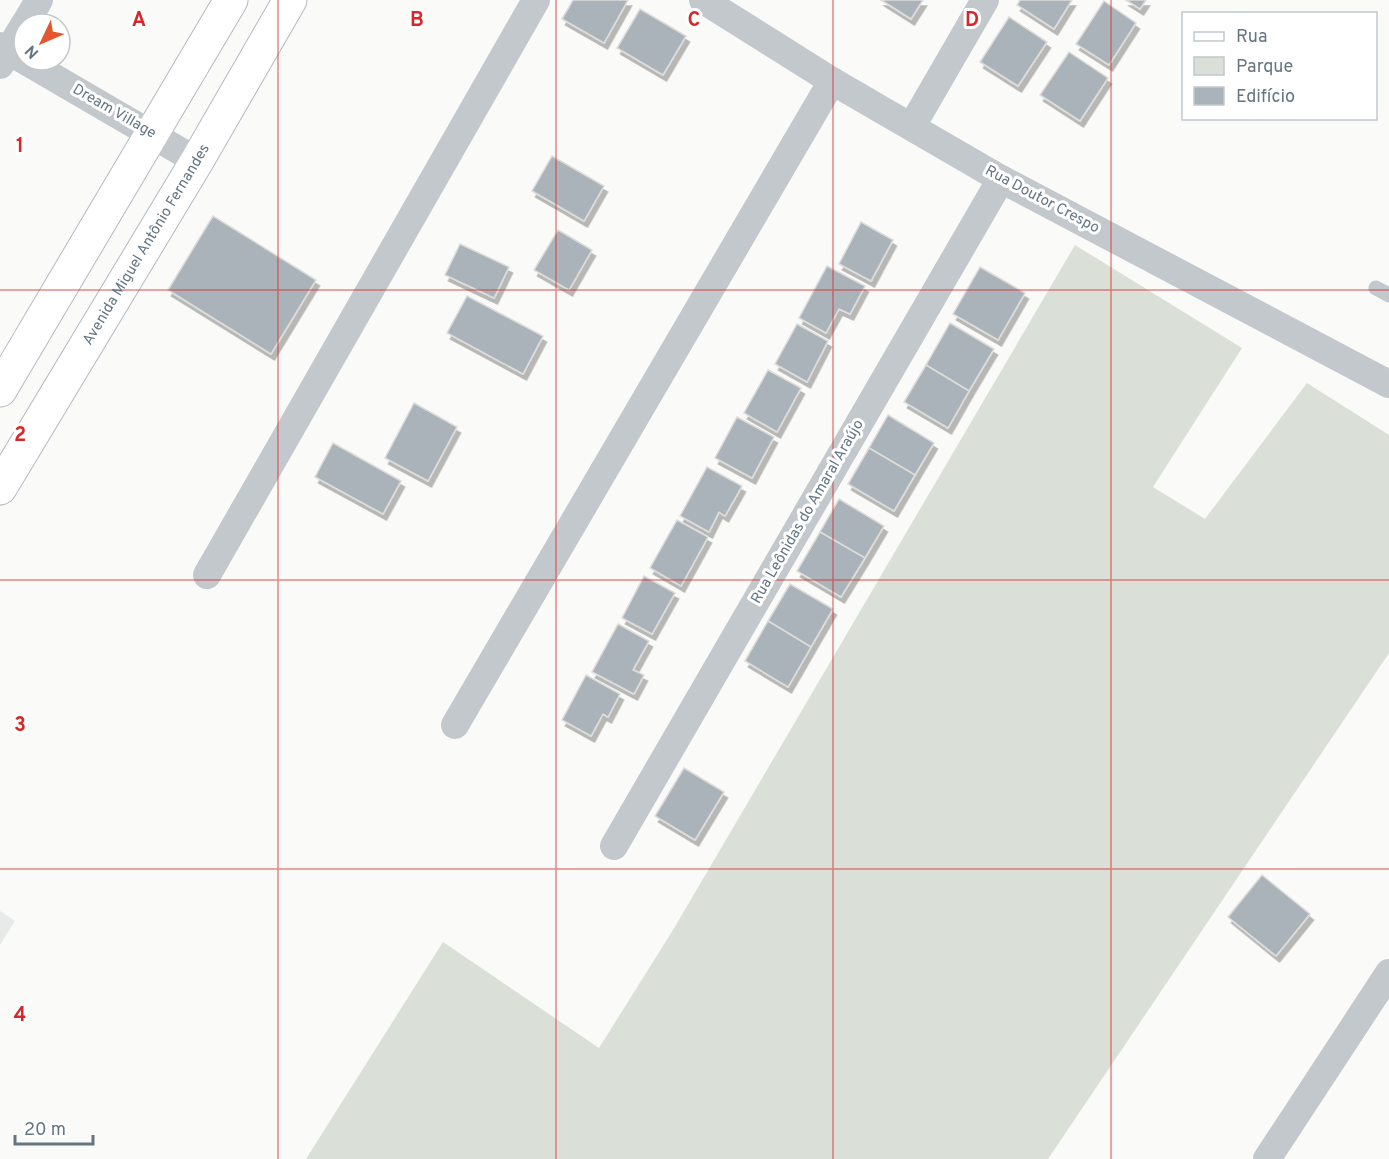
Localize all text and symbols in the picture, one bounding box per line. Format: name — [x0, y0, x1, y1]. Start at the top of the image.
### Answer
text: A — [132, 8, 146, 34]
text: B — [410, 8, 424, 34]
text: C — [688, 8, 700, 34]
text: D — [965, 8, 979, 34]
north arrow — [12, 12, 72, 72]
legend — [1182, 12, 1377, 120]
text: Rua — [1236, 26, 1267, 49]
text: N — [21, 40, 44, 62]
text: Parque — [1236, 56, 1293, 79]
street label: Dream Village — [69, 80, 159, 144]
text: Edifício — [1236, 86, 1295, 109]
text: 1 — [16, 134, 24, 160]
street label: Avenida Miguel Antônio Fernandes — [79, 141, 214, 349]
street label: Rua Doutor Crespo — [981, 162, 1103, 238]
street label: Rua Leônidas do Amaral Araújo — [747, 417, 869, 607]
text: 2 — [14, 423, 26, 449]
text: 3 — [14, 713, 26, 739]
text: 4 — [14, 1003, 26, 1029]
scale bar — [15, 1108, 93, 1146]
text: 20 m — [24, 1119, 66, 1142]

